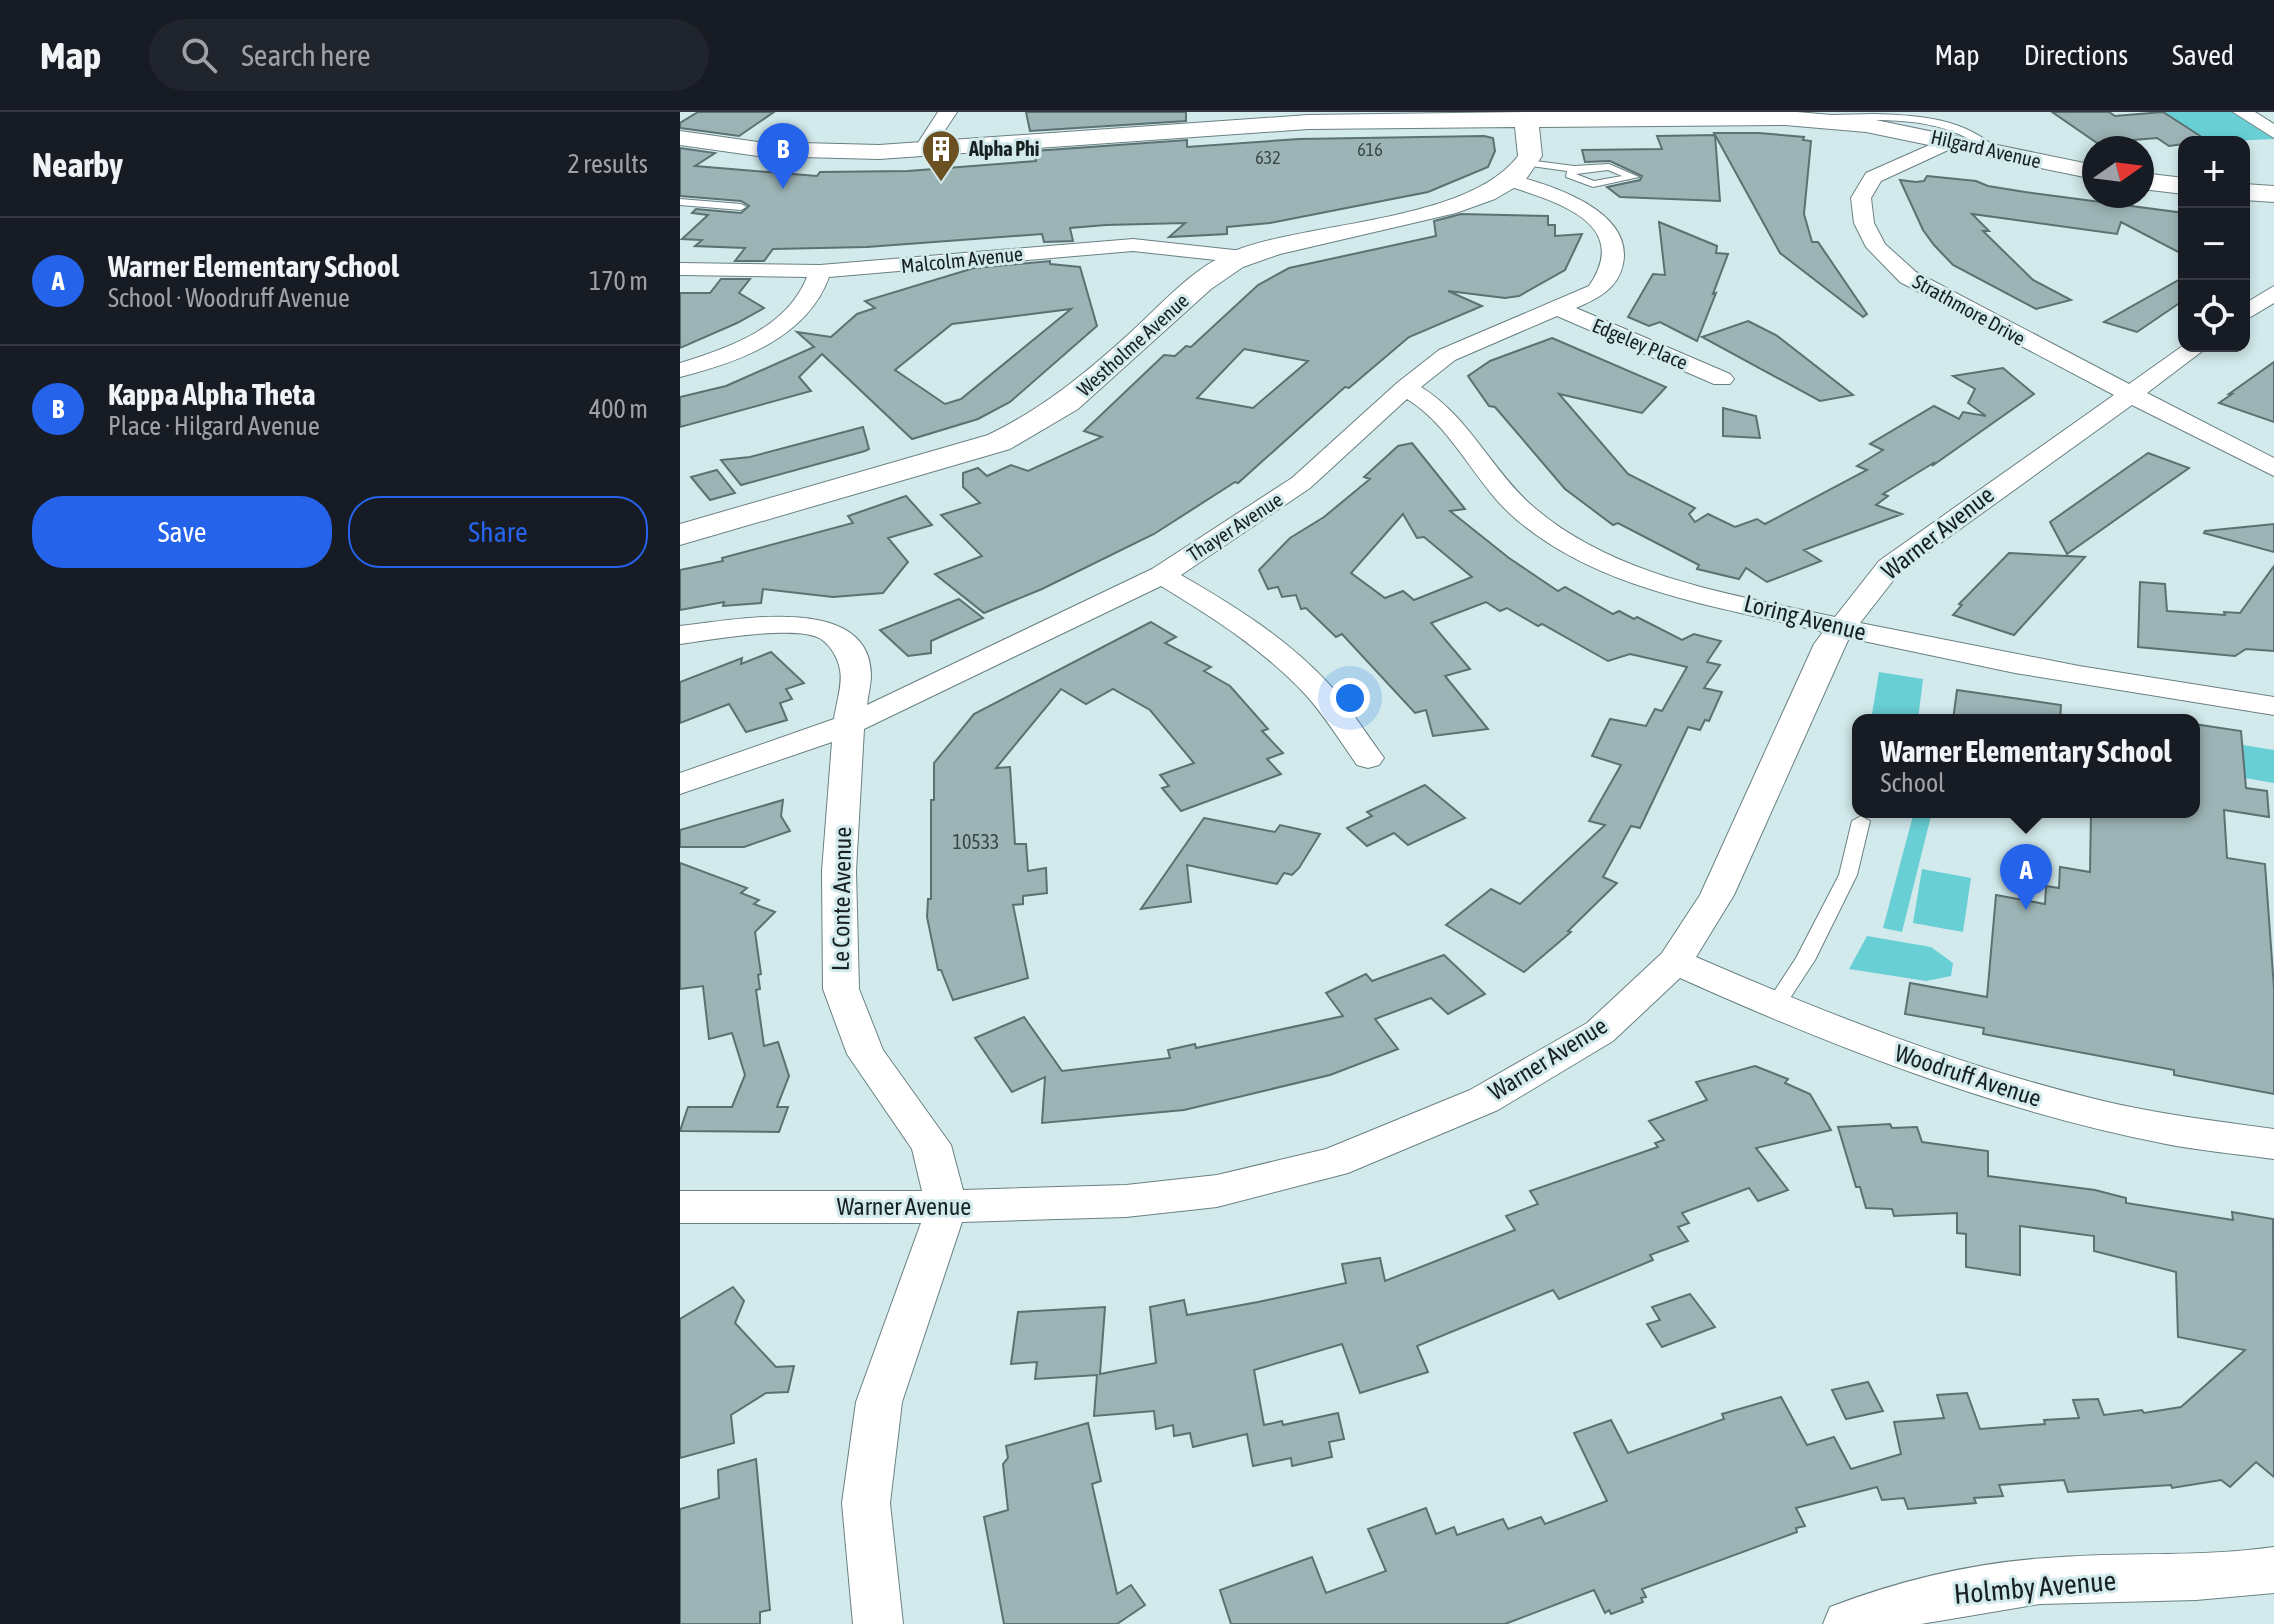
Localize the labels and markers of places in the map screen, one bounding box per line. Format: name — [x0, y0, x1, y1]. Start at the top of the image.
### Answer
pin: B — [757, 123, 809, 189]
building icon: Alpha Phi — [920, 128, 962, 183]
place label: Alpha Phi — [968, 137, 1039, 160]
pin: A — [2000, 844, 2052, 910]

